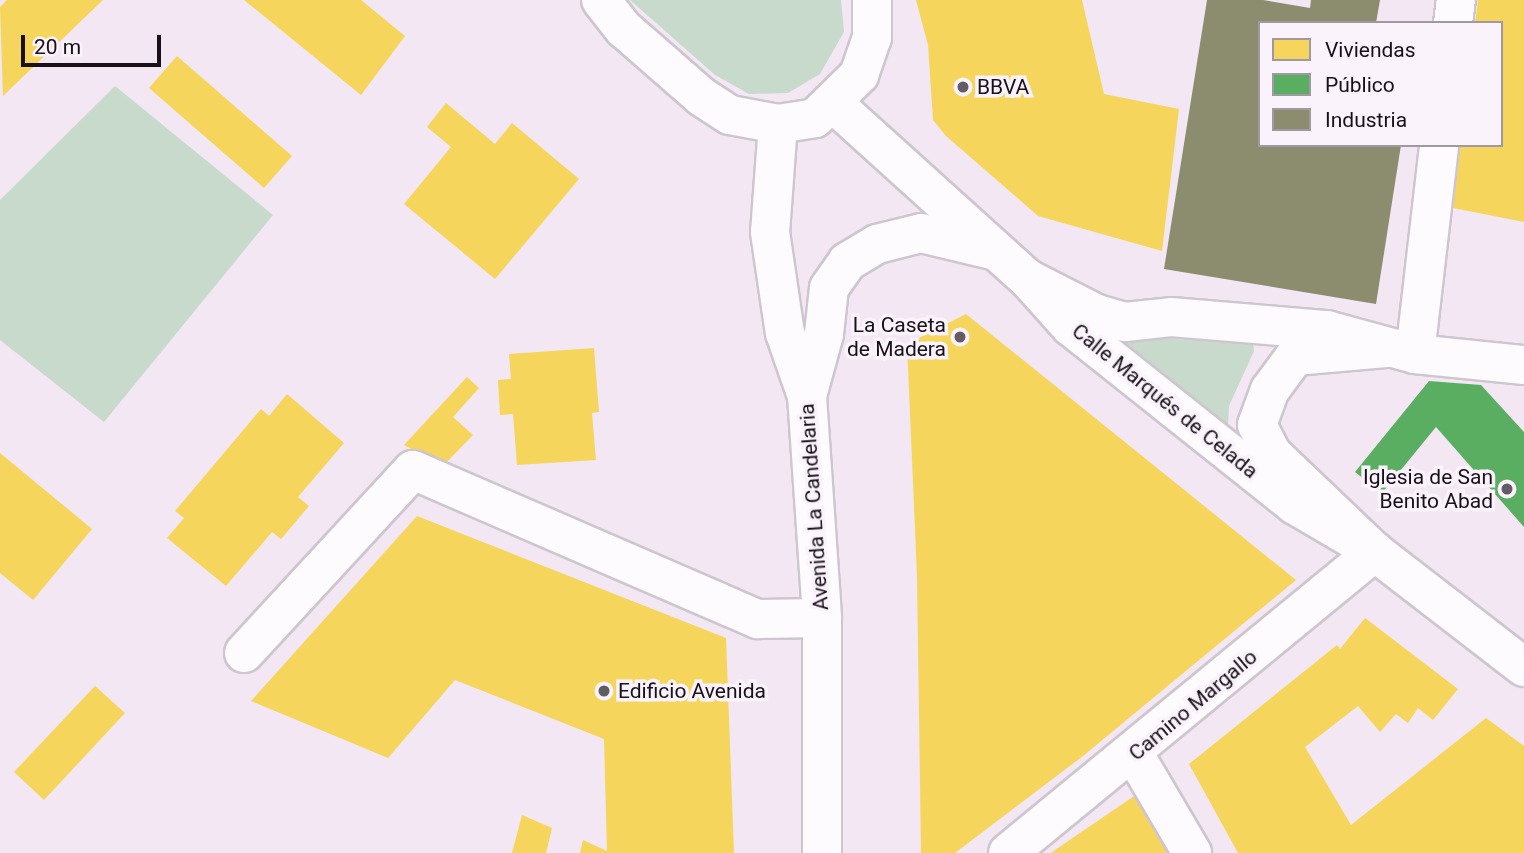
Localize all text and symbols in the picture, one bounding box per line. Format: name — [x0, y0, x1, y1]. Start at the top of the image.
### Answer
scale bar — [24, 21, 164, 65]
legend — [1258, 21, 1503, 147]
text: 20 m — [34, 35, 81, 59]
text: Viviendas — [1325, 38, 1416, 62]
text: Público — [1325, 73, 1395, 97]
place label: BBVA — [977, 74, 1029, 100]
marker: BBVA — [955, 79, 971, 95]
text: Industria — [1325, 108, 1407, 132]
place label: La Caseta de Madera — [847, 312, 946, 362]
street label: Calle Marqués de Celada — [1067, 318, 1263, 484]
marker: La Caseta de Madera — [952, 329, 968, 345]
street label: Avenida La Candelaria — [794, 403, 834, 611]
place label: Iglesia de San Benito Abad — [1363, 464, 1493, 514]
marker: Iglesia de San Benito Abad — [1499, 481, 1515, 497]
street label: Camino Margallo — [1124, 644, 1262, 766]
place label: Edificio Avenida — [618, 678, 766, 704]
marker: Edificio Avenida — [596, 683, 612, 699]

